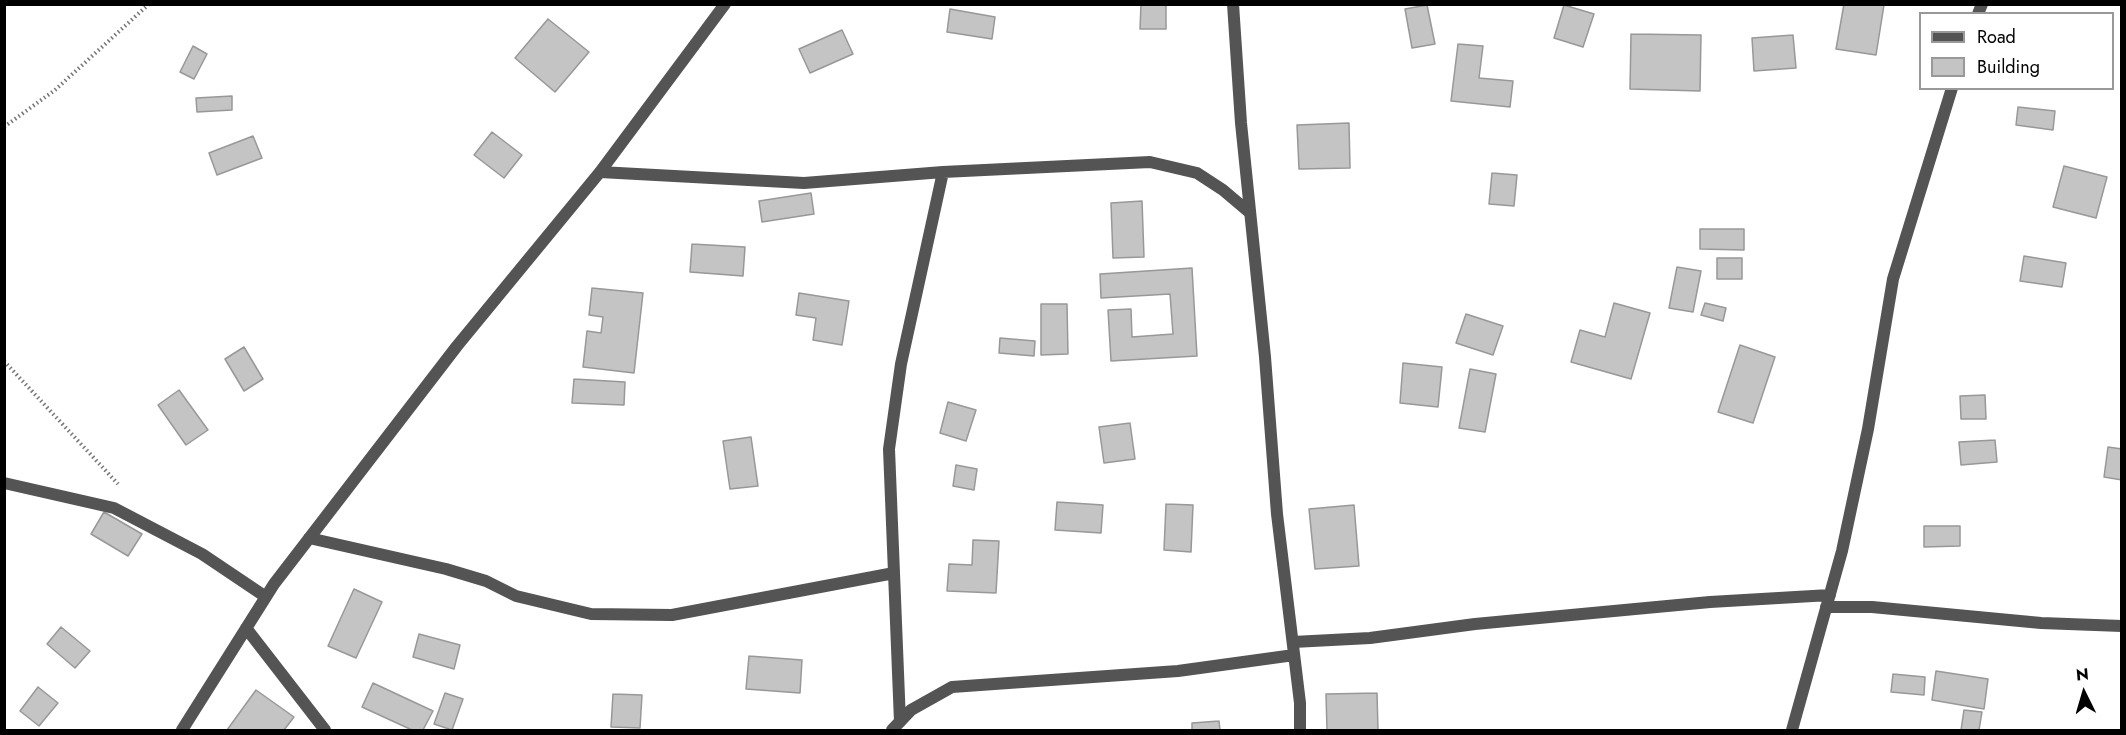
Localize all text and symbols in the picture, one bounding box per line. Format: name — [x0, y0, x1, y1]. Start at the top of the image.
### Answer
legend — [1919, 12, 2114, 90]
text: Road — [1977, 24, 2016, 50]
text: Building — [1977, 54, 2040, 80]
north arrow — [2054, 663, 2114, 723]
text: N — [2075, 663, 2090, 687]

